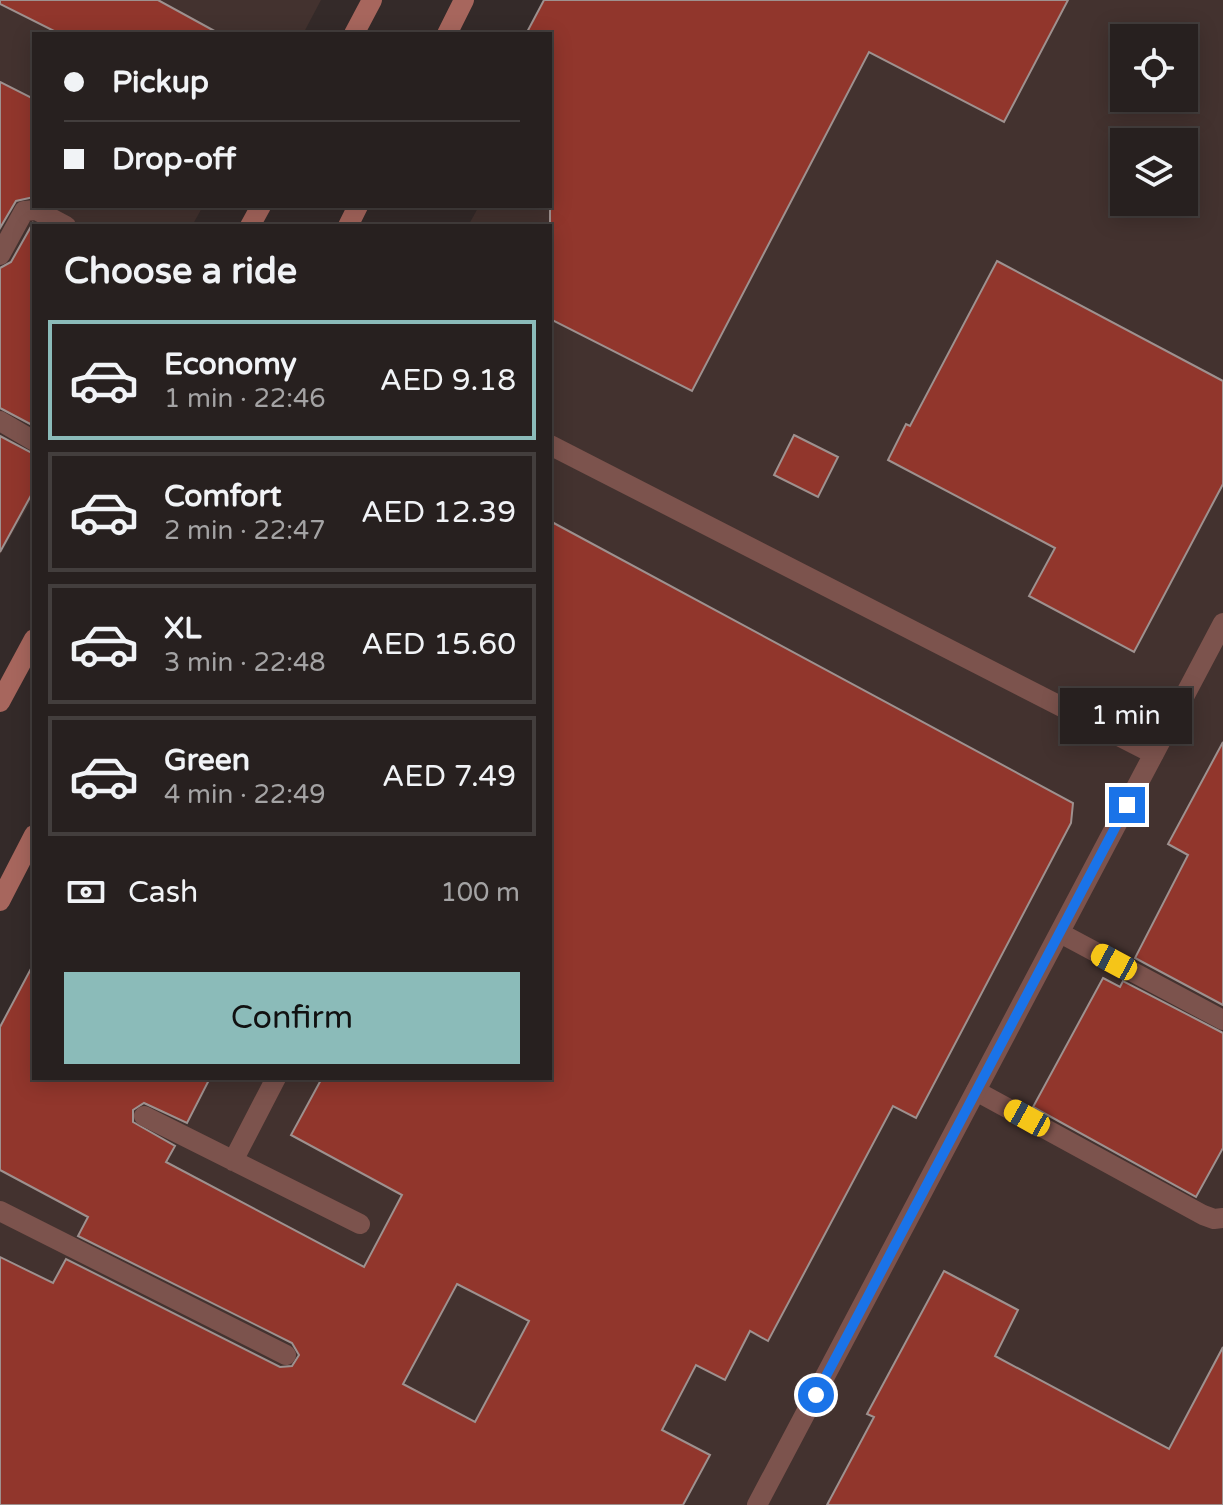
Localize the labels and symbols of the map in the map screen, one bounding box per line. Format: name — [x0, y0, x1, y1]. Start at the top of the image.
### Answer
callout: 1 min — [1061, 689, 1193, 745]
route end — [1109, 787, 1145, 823]
car — [1087, 940, 1141, 984]
car — [1000, 1096, 1054, 1140]
route start — [798, 1377, 834, 1413]

